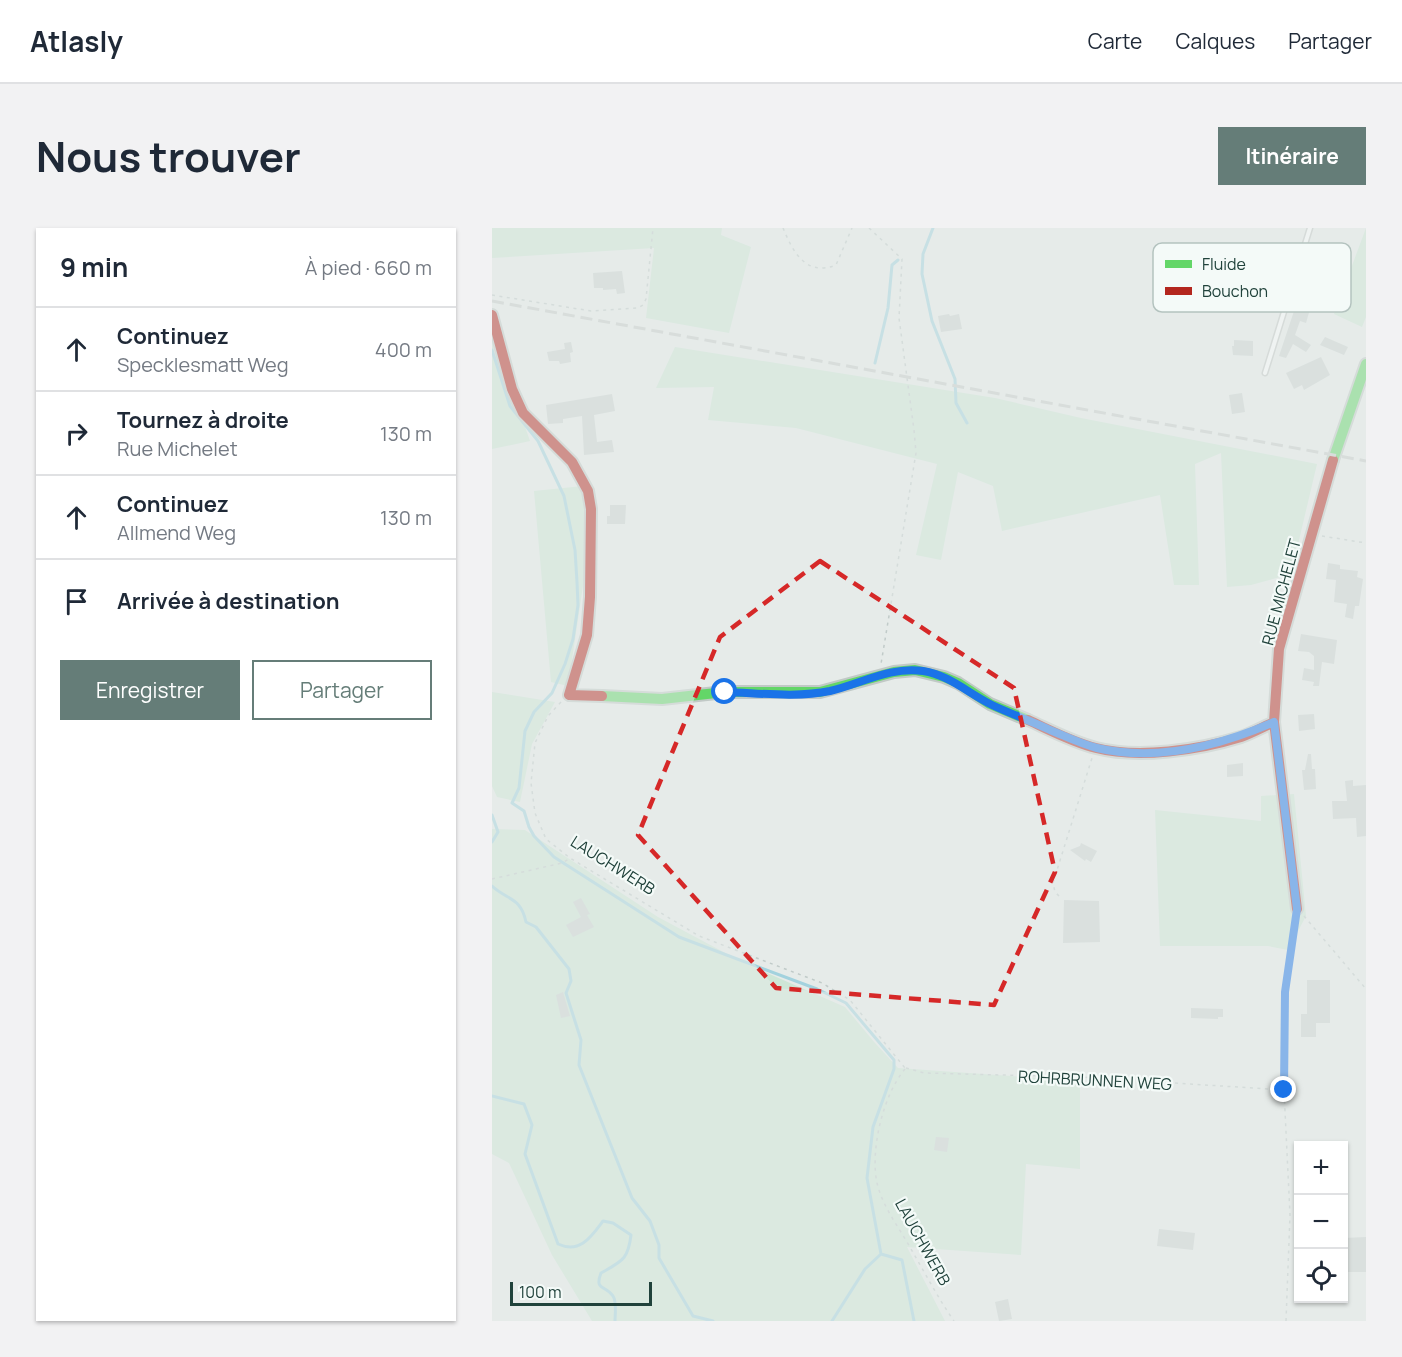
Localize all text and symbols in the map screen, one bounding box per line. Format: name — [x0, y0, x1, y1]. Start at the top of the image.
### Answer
text: Atlasly — [30, 22, 123, 60]
text: Carte — [1088, 27, 1142, 55]
text: Calques — [1175, 27, 1255, 55]
text: Partager — [1288, 27, 1372, 55]
text: Nous trouver — [36, 127, 301, 185]
button: Itinéraire — [1218, 127, 1366, 185]
legend — [1153, 243, 1351, 312]
text: 9 min — [60, 249, 128, 285]
text: Fluide — [1202, 253, 1246, 275]
text: À pied · 660 m — [305, 254, 432, 281]
text: Bouchon — [1202, 280, 1268, 302]
text: Continuez — [117, 321, 229, 351]
icon: ahead — [60, 333, 93, 366]
text: 400 m — [375, 336, 432, 363]
text: Specklesmatt Weg — [117, 351, 289, 378]
text: Tournez à droite — [117, 405, 289, 435]
icon: right — [60, 417, 93, 450]
text: 130 m — [380, 420, 432, 447]
text: Rue Michelet — [117, 435, 238, 462]
text: Continuez — [117, 489, 229, 519]
icon: ahead — [60, 501, 93, 534]
text: 130 m — [380, 504, 432, 531]
text: Allmend Weg — [117, 519, 236, 546]
street label: RUE MICHELET — [1256, 536, 1306, 648]
icon: arrive — [60, 585, 93, 618]
text: Arrivée à destination — [117, 586, 340, 616]
button: Enregistrer — [60, 660, 240, 720]
button: Partager — [252, 660, 432, 720]
route start — [711, 678, 737, 704]
street label: LAUCHWERB — [567, 830, 660, 900]
street label: ROHRBRUNNEN WEG — [1018, 1065, 1172, 1095]
route end — [1270, 1076, 1296, 1102]
map controls — [1294, 1141, 1348, 1303]
button: + — [1294, 1141, 1348, 1195]
street label: LAUCHWERB — [890, 1195, 956, 1289]
button: − — [1294, 1195, 1348, 1249]
button: locate — [1294, 1249, 1348, 1303]
scale bar — [510, 1279, 652, 1306]
text: 100 m — [519, 1281, 562, 1303]

